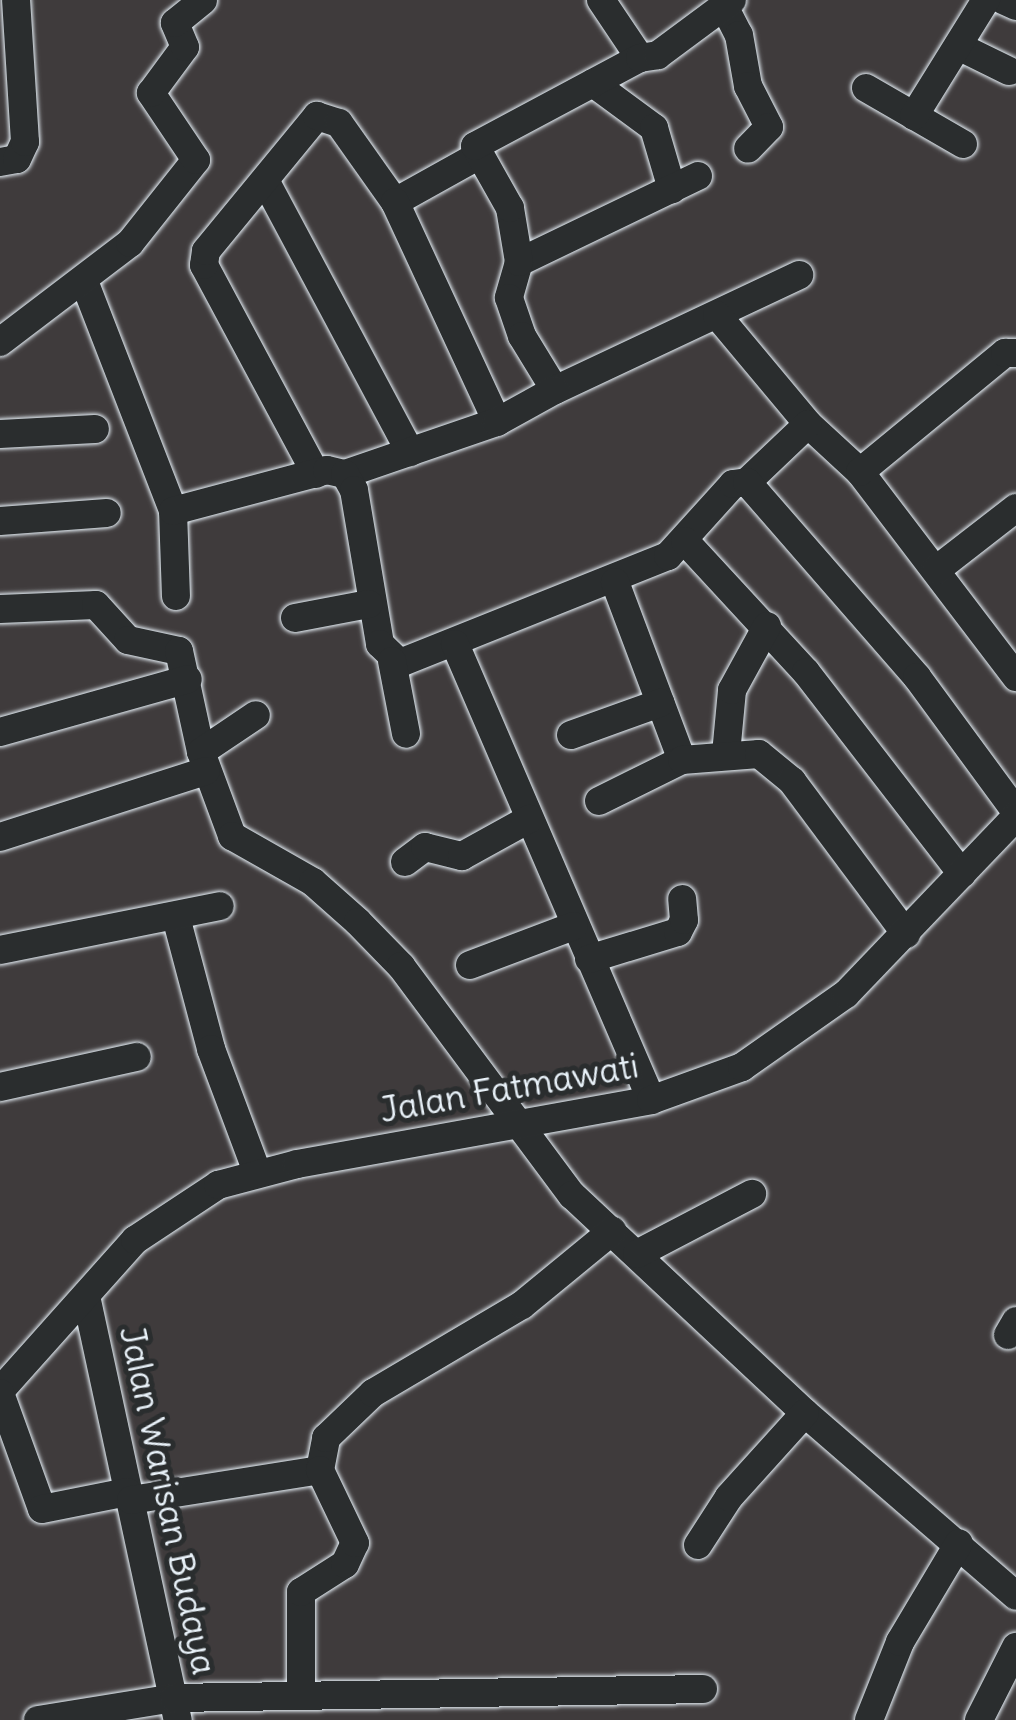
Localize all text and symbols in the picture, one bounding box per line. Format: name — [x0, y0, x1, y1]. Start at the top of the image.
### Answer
street label: Jalan Fatmawati — [376, 1044, 642, 1130]
street label: Jalan Warisan Budaya — [112, 1322, 226, 1678]

